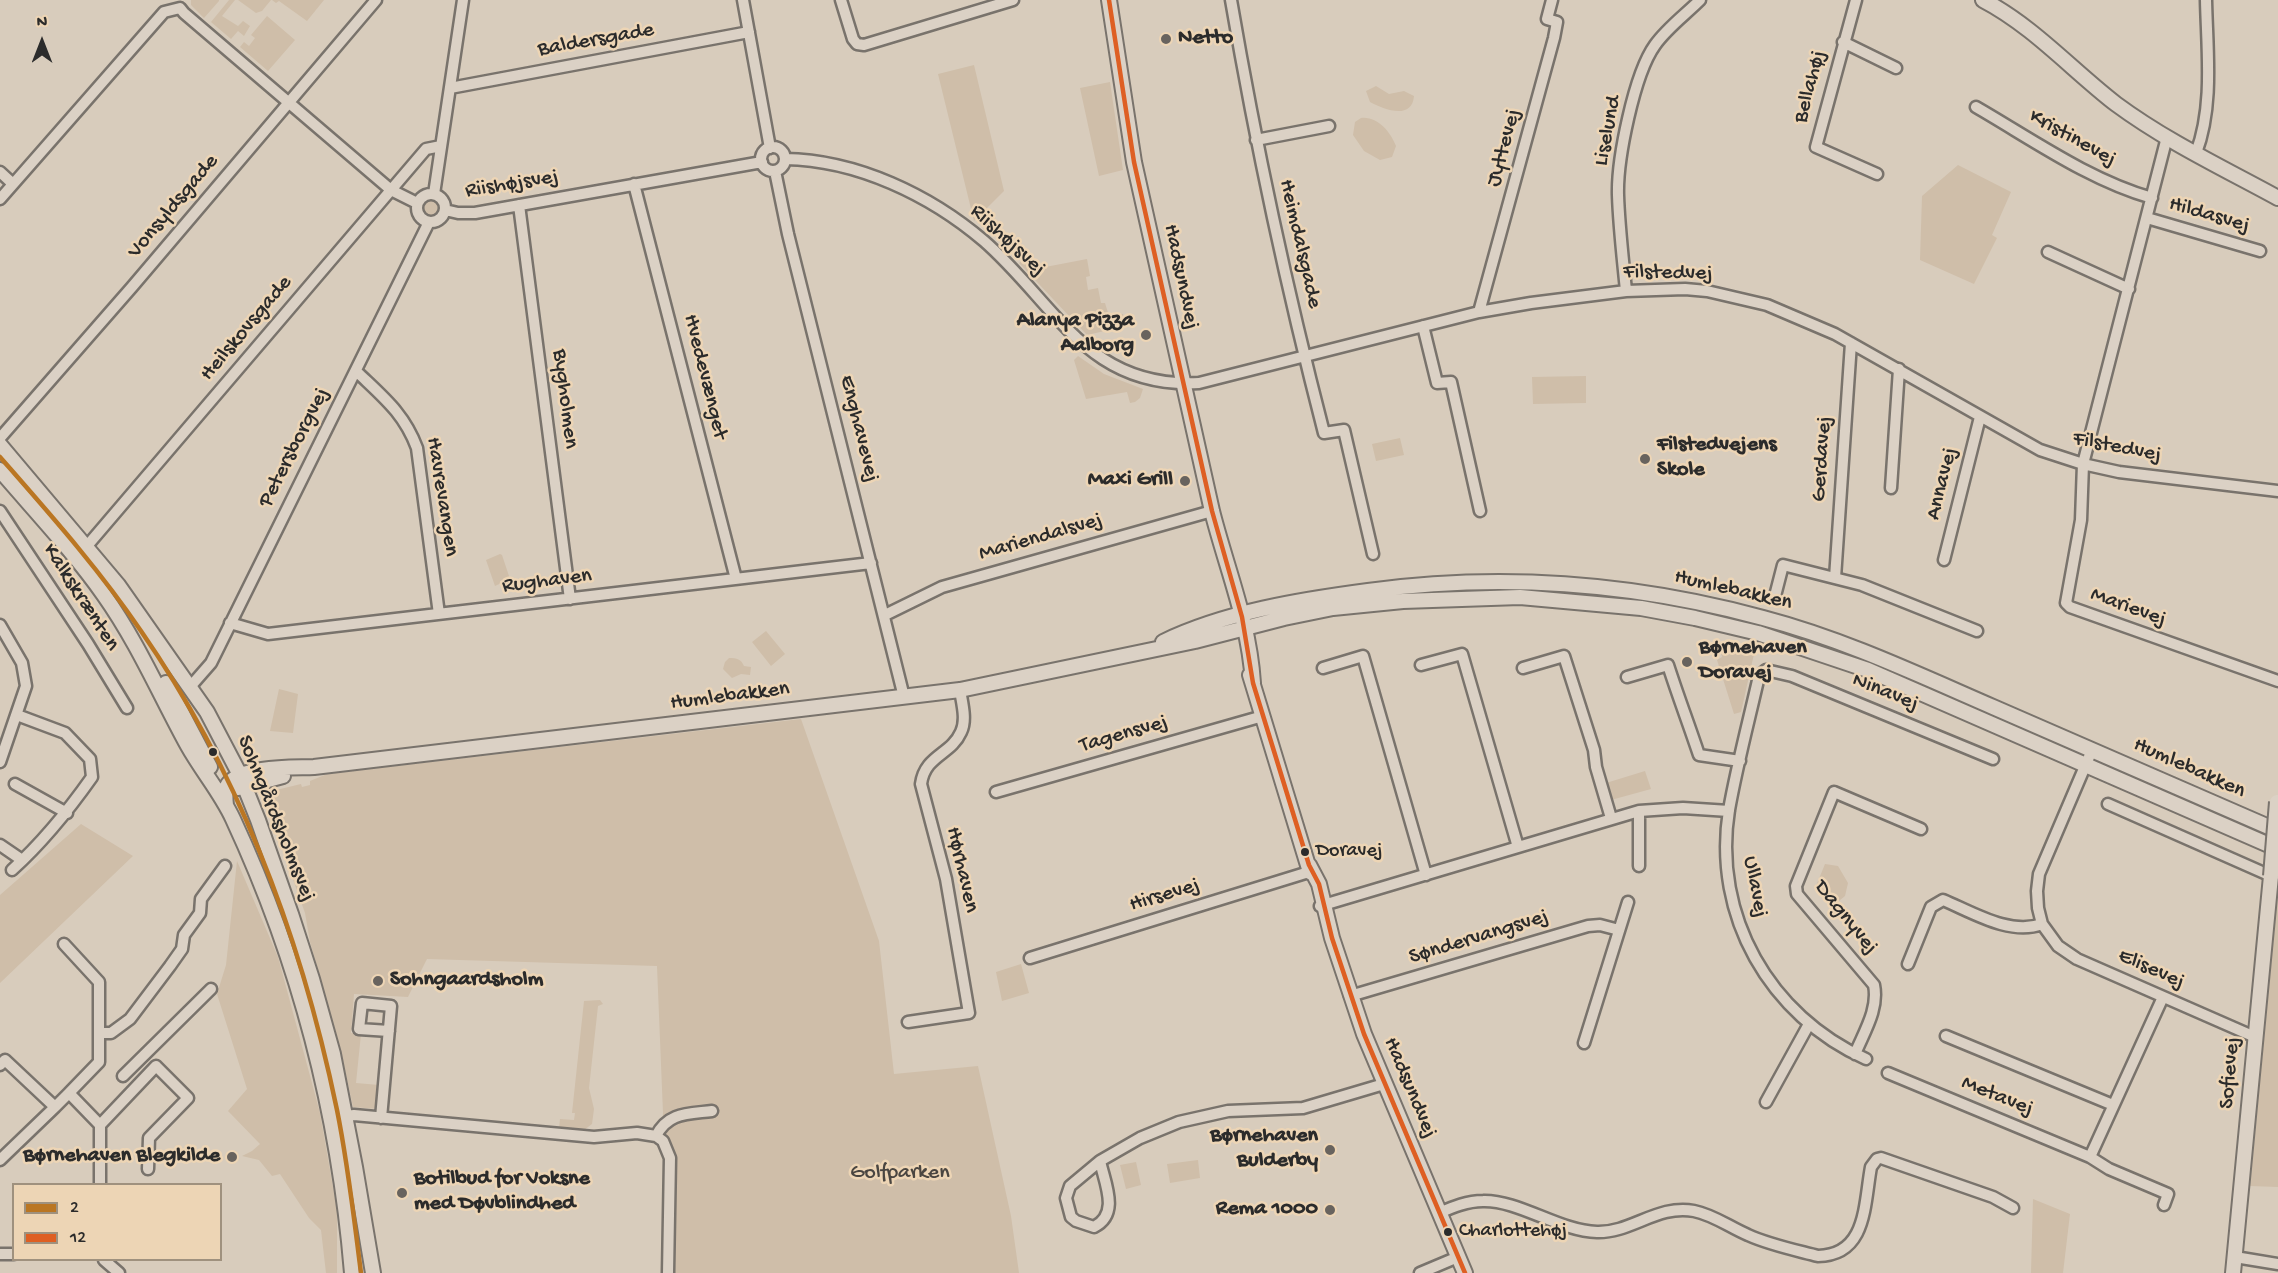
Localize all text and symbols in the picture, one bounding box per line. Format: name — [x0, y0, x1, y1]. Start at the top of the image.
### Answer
north arrow — [12, 12, 72, 72]
text: N — [37, 14, 47, 33]
street label: Baldersgade — [536, 18, 656, 64]
place label: Netto — [1178, 26, 1233, 52]
marker: Netto — [1159, 32, 1173, 46]
street label: Bellahøj — [1789, 48, 1833, 126]
street label: Liselund — [1589, 94, 1629, 168]
street label: Kristinevej — [2024, 104, 2120, 174]
street label: Jyttevej — [1482, 106, 1528, 190]
street label: Vonsyldsgade — [123, 150, 225, 264]
street label: Riishøjsvej — [463, 165, 561, 205]
street label: Heimdalsgade — [1271, 177, 1327, 311]
street label: Hildasvej — [2166, 192, 2252, 240]
street label: Riishøjsvej — [963, 199, 1051, 283]
street label: Hadsundvej — [1156, 222, 1204, 332]
street label: Filstedvej — [1623, 260, 1713, 288]
street label: Heilskovsgade — [195, 271, 299, 387]
place label: Alanya Pizza Aalborg — [1017, 309, 1134, 360]
street label: Hvedevænget — [676, 312, 732, 442]
marker: Alanya Pizza Aalborg — [1139, 328, 1153, 342]
street label: Bygholmen — [545, 348, 583, 450]
street label: Enghavevej — [832, 373, 884, 485]
street label: Petersborgvej — [254, 384, 336, 512]
street label: Gerdavej — [1807, 415, 1839, 503]
street label: Filstedvej — [2070, 426, 2164, 470]
place label: Filstedvejens Skole — [1657, 433, 1777, 484]
street label: Havrevangen — [419, 436, 463, 558]
street label: Annavej — [1921, 445, 1965, 523]
marker: Filstedvejens Skole — [1638, 452, 1652, 466]
place label: Maxi Grill — [1088, 468, 1173, 494]
marker: Maxi Grill — [1178, 474, 1192, 488]
street label: Mariendalsvej — [976, 508, 1106, 568]
street label: Kalkskrænten — [35, 539, 125, 657]
street label: Rughaven — [501, 563, 593, 601]
street label: Humlebakken — [1672, 565, 1794, 617]
street label: Marievej — [2086, 582, 2170, 634]
place label: Børnehaven Doravej — [1699, 636, 1807, 688]
marker: Børnehaven Doravej — [1680, 655, 1694, 669]
street label: Ninavej — [1848, 668, 1922, 718]
street label: Humlebakken — [669, 677, 791, 717]
street label: Tagensvej — [1077, 710, 1171, 760]
street label: Sohngårdsholmsvej — [230, 732, 320, 906]
street label: Humlebakken — [2129, 733, 2249, 805]
unlabelled marker — [207, 746, 219, 758]
street label: Hørhaven — [938, 824, 984, 916]
place label: Doravej — [1316, 840, 1383, 864]
marker: Doravej — [1299, 846, 1311, 858]
street label: Ullavej — [1735, 854, 1773, 920]
street label: Hirsevej — [1127, 873, 1203, 919]
street label: Dagnyvej — [1807, 876, 1883, 960]
street label: Søndervangsvej — [1406, 904, 1552, 972]
street label: Elisevej — [2114, 944, 2188, 996]
place label: Sohngaardsholm — [390, 968, 543, 994]
marker: Sohngaardsholm — [371, 974, 385, 988]
street label: Hadsundvej — [1376, 1034, 1442, 1142]
street label: Sofievej — [2215, 1036, 2247, 1110]
street label: Metavej — [1957, 1071, 2037, 1123]
place label: Børnehaven Bulderby — [1210, 1124, 1318, 1176]
marker: Børnehaven Bulderby — [1323, 1143, 1337, 1157]
place label: Børnehaven Blegkilde — [23, 1144, 220, 1170]
marker: Børnehaven Blegkilde — [225, 1150, 239, 1164]
park label: Golfparken — [850, 1161, 950, 1187]
place label: Botilbud for Voksne med Døvblindhed — [414, 1167, 590, 1218]
legend — [12, 1183, 222, 1261]
marker: Botilbud for Voksne med Døvblindhed — [395, 1186, 409, 1200]
place label: Rema 1000 — [1216, 1197, 1318, 1223]
text: 2 — [70, 1198, 79, 1219]
marker: Rema 1000 — [1323, 1203, 1337, 1217]
place label: Charlottehøj — [1459, 1220, 1567, 1244]
marker: Charlottehøj — [1442, 1226, 1454, 1238]
text: 12 — [70, 1228, 86, 1249]

